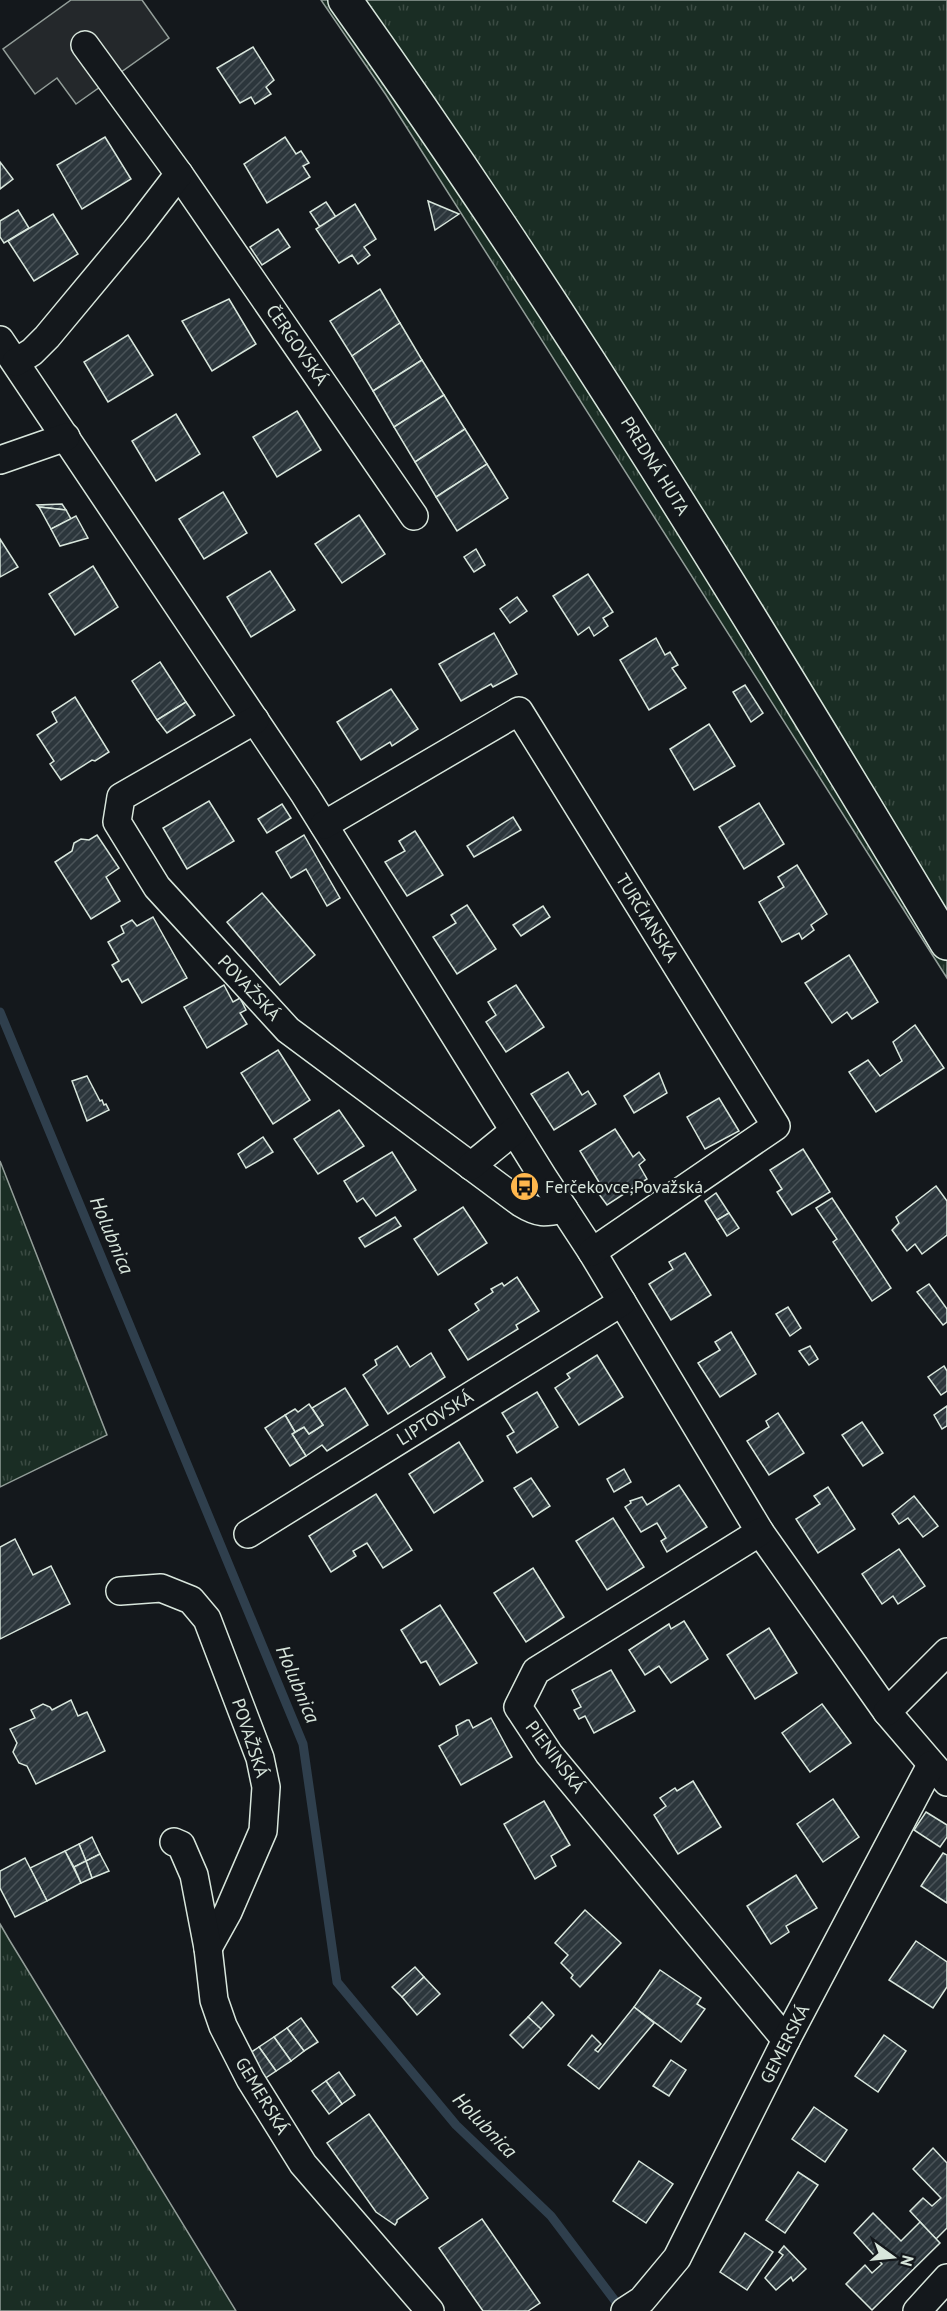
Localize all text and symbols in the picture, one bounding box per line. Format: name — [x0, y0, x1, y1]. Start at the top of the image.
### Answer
street label: ČERGOVSKÁ — [261, 300, 334, 390]
street label: PREDNÁ HUTA — [616, 412, 695, 520]
street label: TURČIANSKA — [611, 869, 684, 967]
street label: POVAŽSKÁ — [213, 950, 286, 1026]
bus stop icon: Ferčekovce,Považská — [508, 1171, 540, 1203]
place label: Ferčekovce,Považská — [545, 1175, 703, 1198]
water label: Holubnica — [84, 1192, 140, 1278]
street label: LIPTOVSKÁ — [392, 1385, 478, 1450]
water label: Holubnica — [270, 1641, 326, 1727]
street label: POVAŽSKÁ — [227, 1695, 274, 1781]
street label: PIENINSKÁ — [521, 1716, 590, 1798]
street label: GEMERSKÁ — [755, 2000, 814, 2087]
street label: GEMERSKÁ — [230, 2053, 295, 2139]
water label: Holubnica — [447, 2086, 523, 2164]
north arrow — [863, 2227, 923, 2287]
text: N — [896, 2253, 919, 2269]

